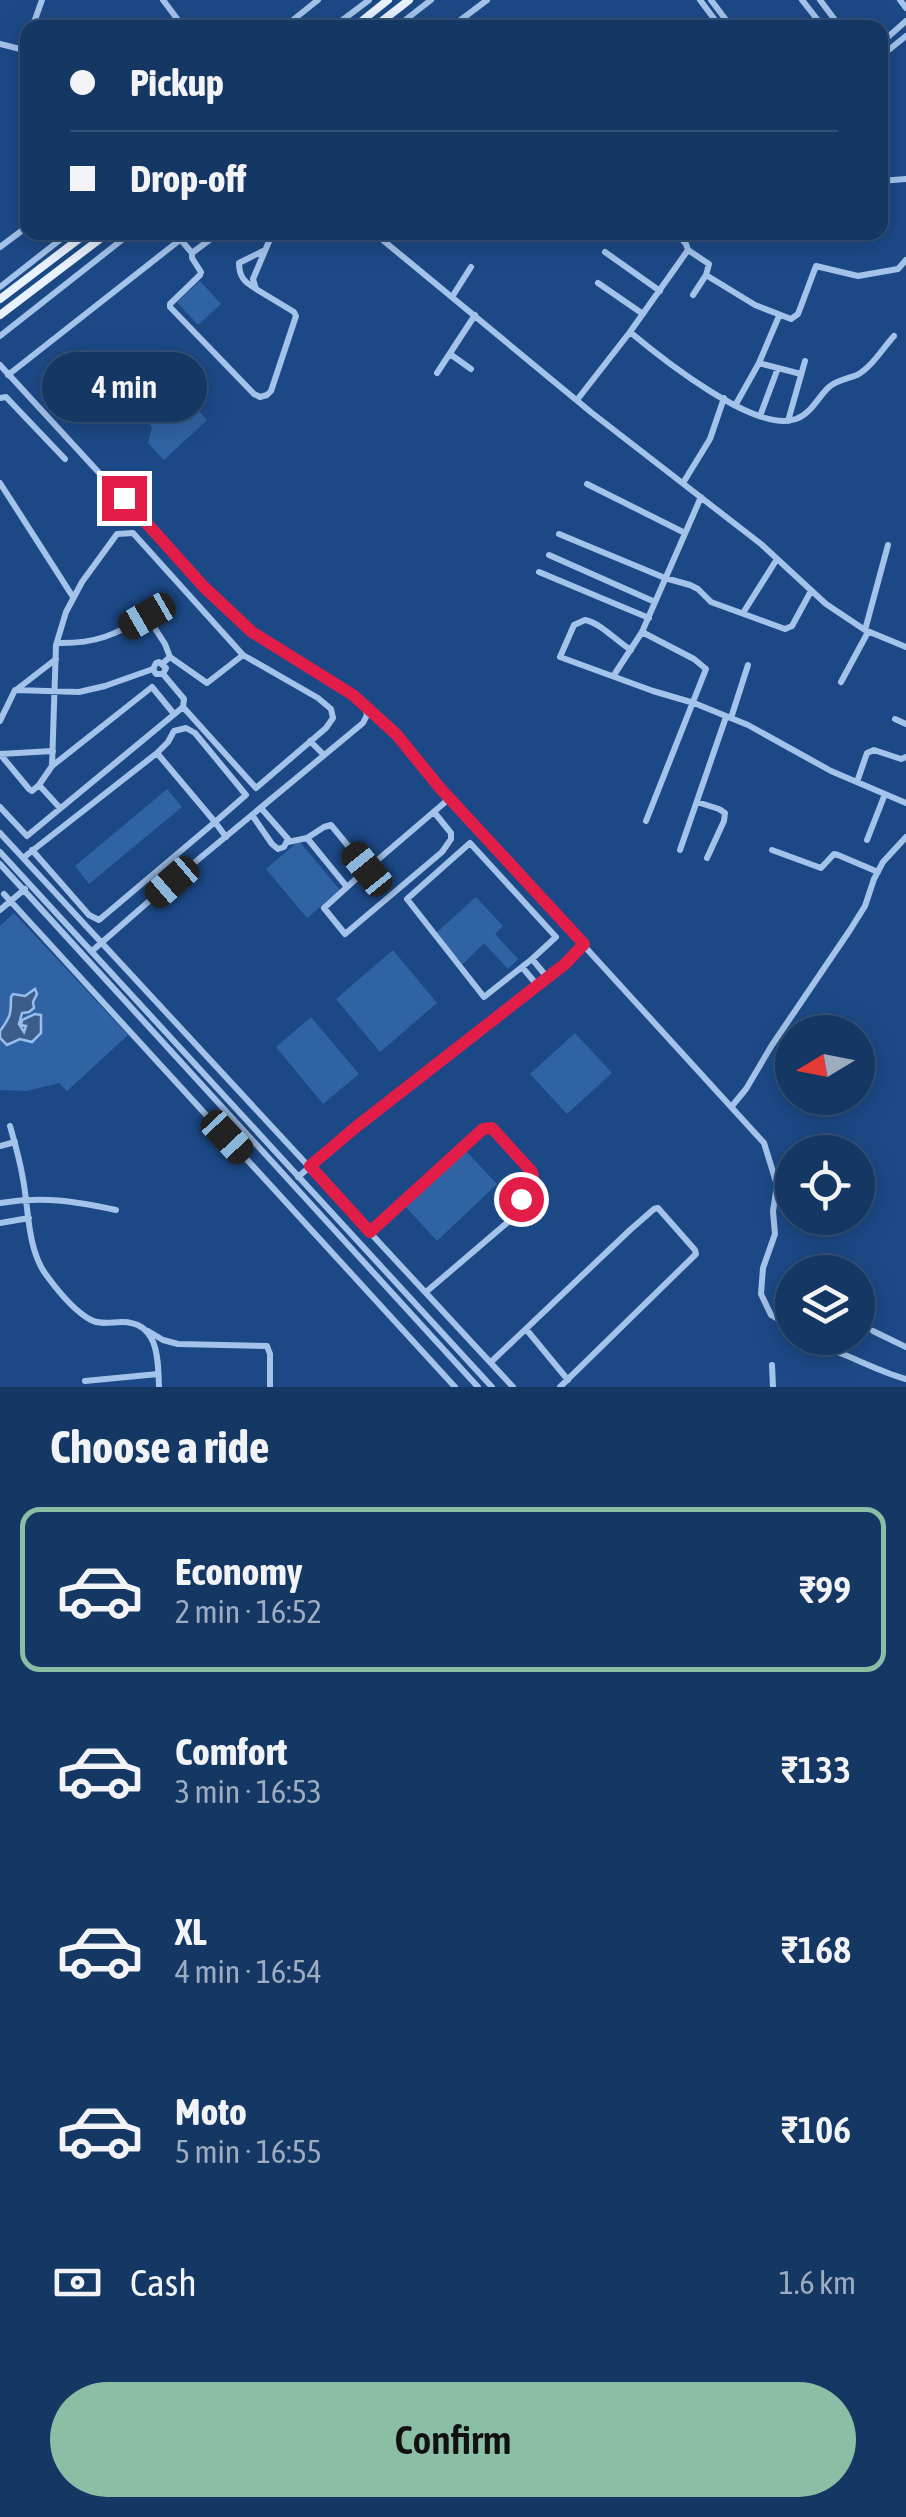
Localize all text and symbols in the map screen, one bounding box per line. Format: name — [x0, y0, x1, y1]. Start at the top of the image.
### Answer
text: Pickup — [130, 61, 224, 104]
text: Drop-off — [130, 157, 246, 200]
callout: 4 min — [42, 353, 206, 423]
text: 4 min — [92, 368, 157, 405]
route end — [102, 476, 147, 521]
car — [114, 588, 180, 644]
car — [336, 836, 398, 902]
car — [140, 851, 204, 913]
north arrow — [775, 1015, 875, 1115]
map controls — [775, 1015, 875, 1355]
car — [196, 1105, 258, 1169]
button: locate — [775, 1135, 875, 1235]
route start — [499, 1177, 544, 1222]
button: layers — [775, 1255, 875, 1355]
text: Choose a ride — [50, 1421, 269, 1473]
icon: car — [55, 1545, 145, 1635]
text: Economy — [175, 1550, 302, 1593]
text: ₹99 — [799, 1568, 851, 1611]
text: 2 min · 16:52 — [175, 1593, 322, 1630]
icon: car — [55, 1725, 145, 1815]
text: Comfort — [175, 1730, 287, 1773]
text: ₹133 — [781, 1748, 851, 1791]
text: 3 min · 16:53 — [175, 1773, 322, 1810]
icon: car — [55, 1905, 145, 1995]
text: XL — [175, 1910, 207, 1953]
text: ₹168 — [781, 1928, 851, 1971]
text: 4 min · 16:54 — [175, 1953, 322, 1990]
icon: car — [55, 2085, 145, 2175]
text: Moto — [175, 2090, 247, 2133]
text: ₹106 — [781, 2108, 851, 2151]
text: 5 min · 16:55 — [175, 2133, 322, 2170]
icon: cash — [50, 2255, 105, 2310]
text: Cash — [130, 2261, 197, 2304]
text: 1.6 km — [779, 2264, 856, 2301]
button: Confirm — [50, 2382, 856, 2497]

